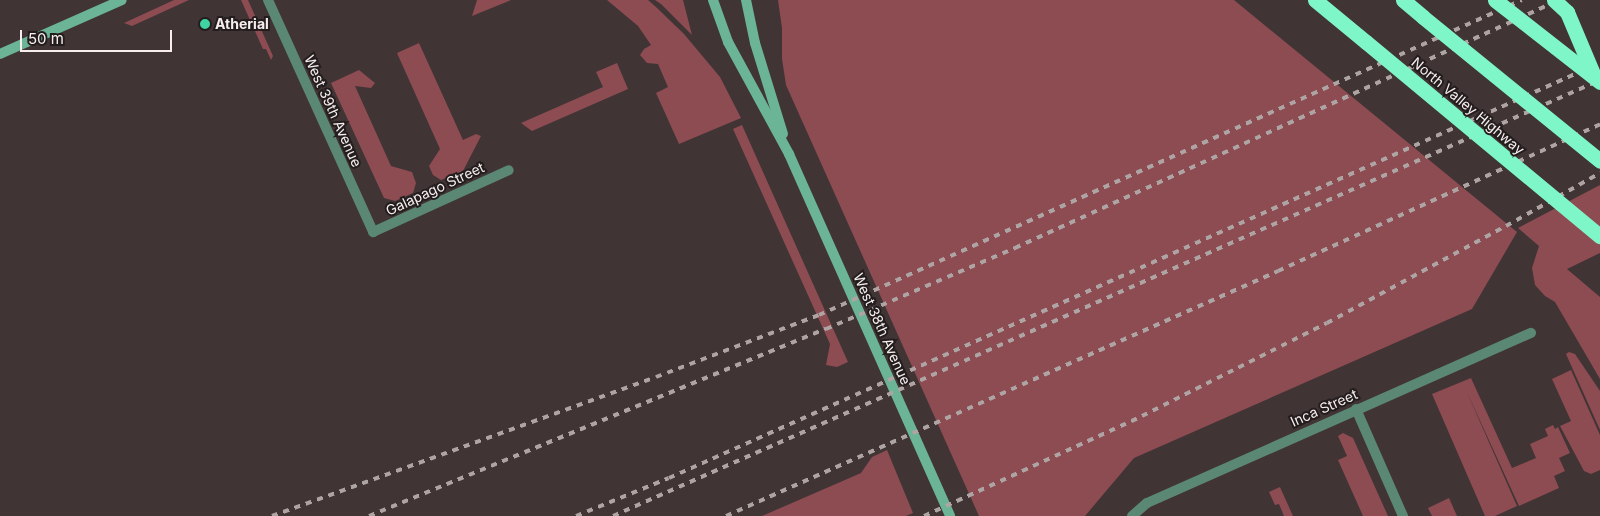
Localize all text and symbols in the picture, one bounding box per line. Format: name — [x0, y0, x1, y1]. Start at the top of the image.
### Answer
place label: Atherial — [215, 16, 269, 32]
marker: Atherial — [199, 18, 211, 30]
scale bar — [22, 20, 175, 52]
text: 50 m — [28, 29, 64, 48]
street label: West 39th Avenue — [301, 52, 365, 170]
street label: North Valley Highway — [1408, 54, 1528, 158]
street label: Galapago Street — [383, 159, 487, 219]
street label: West 38th Avenue — [850, 271, 914, 387]
street label: Inca Street — [1288, 386, 1360, 430]

